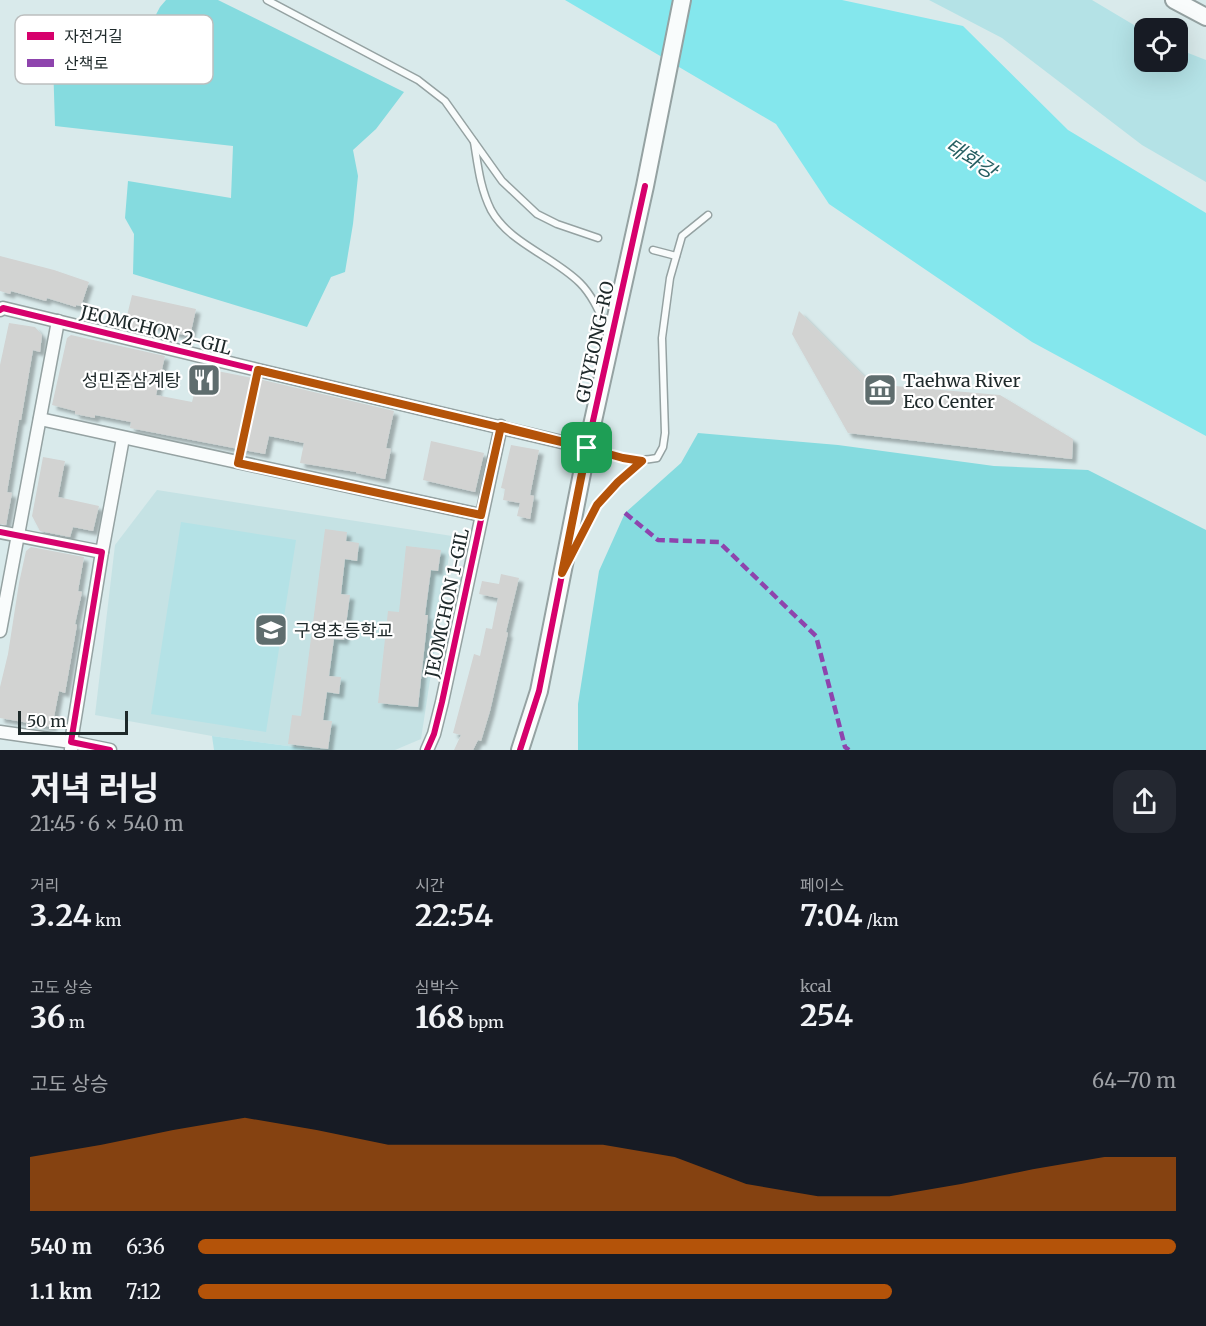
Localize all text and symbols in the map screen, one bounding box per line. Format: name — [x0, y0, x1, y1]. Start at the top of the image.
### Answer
legend — [15, 15, 213, 84]
map controls — [1134, 18, 1188, 72]
button: locate — [1134, 18, 1188, 72]
text: 자전거길 — [64, 26, 123, 46]
text: 산책로 — [64, 53, 108, 73]
water label: 태화강 — [941, 132, 1003, 185]
street label: GUYEONG-RO — [571, 279, 619, 405]
street label: JEOMCHON 2-GIL — [77, 300, 234, 360]
restaurant icon: 성민준삼계탕 — [186, 362, 222, 398]
place label: 성민준삼계탕 — [82, 369, 181, 392]
place label: Taehwa River Eco Center — [903, 369, 1020, 413]
museum icon: Taehwa River Eco Center — [862, 372, 898, 408]
pin — [561, 422, 612, 473]
icon: arrive — [570, 431, 603, 464]
street label: JEOMCHON 1-GIL — [420, 526, 474, 681]
school or university icon: 구영초등학교 — [253, 612, 289, 648]
place label: 구영초등학교 — [294, 619, 393, 642]
scale bar — [18, 708, 128, 736]
text: 50 m — [27, 711, 66, 731]
text: 저녁 러닝 — [30, 768, 159, 809]
button: share — [1113, 770, 1176, 833]
text: 21:45 · 6 × 540 m — [30, 811, 184, 836]
text: 거리 — [30, 875, 59, 895]
text: 시간 — [415, 875, 444, 895]
text: 페이스 — [800, 875, 844, 895]
text: 3.24 — [30, 896, 92, 934]
text: 22:54 — [415, 896, 493, 934]
text: 7:04 — [800, 896, 863, 934]
text: km — [92, 910, 121, 930]
text: /km — [863, 910, 899, 930]
text: kcal — [800, 976, 831, 996]
text: 고도 상승 — [30, 977, 93, 997]
text: 심박수 — [415, 977, 459, 997]
text: 254 — [800, 996, 853, 1034]
text: 36 — [30, 998, 65, 1036]
text: 168 — [415, 998, 465, 1036]
text: m — [65, 1012, 85, 1032]
text: bpm — [465, 1012, 504, 1032]
text: 64–70 m — [1092, 1068, 1176, 1093]
text: 고도 상승 — [30, 1071, 108, 1096]
text: 540 m — [30, 1234, 92, 1259]
text: 6:36 — [126, 1234, 165, 1259]
text: 1.1 km — [30, 1279, 92, 1304]
text: 7:12 — [126, 1279, 161, 1304]

